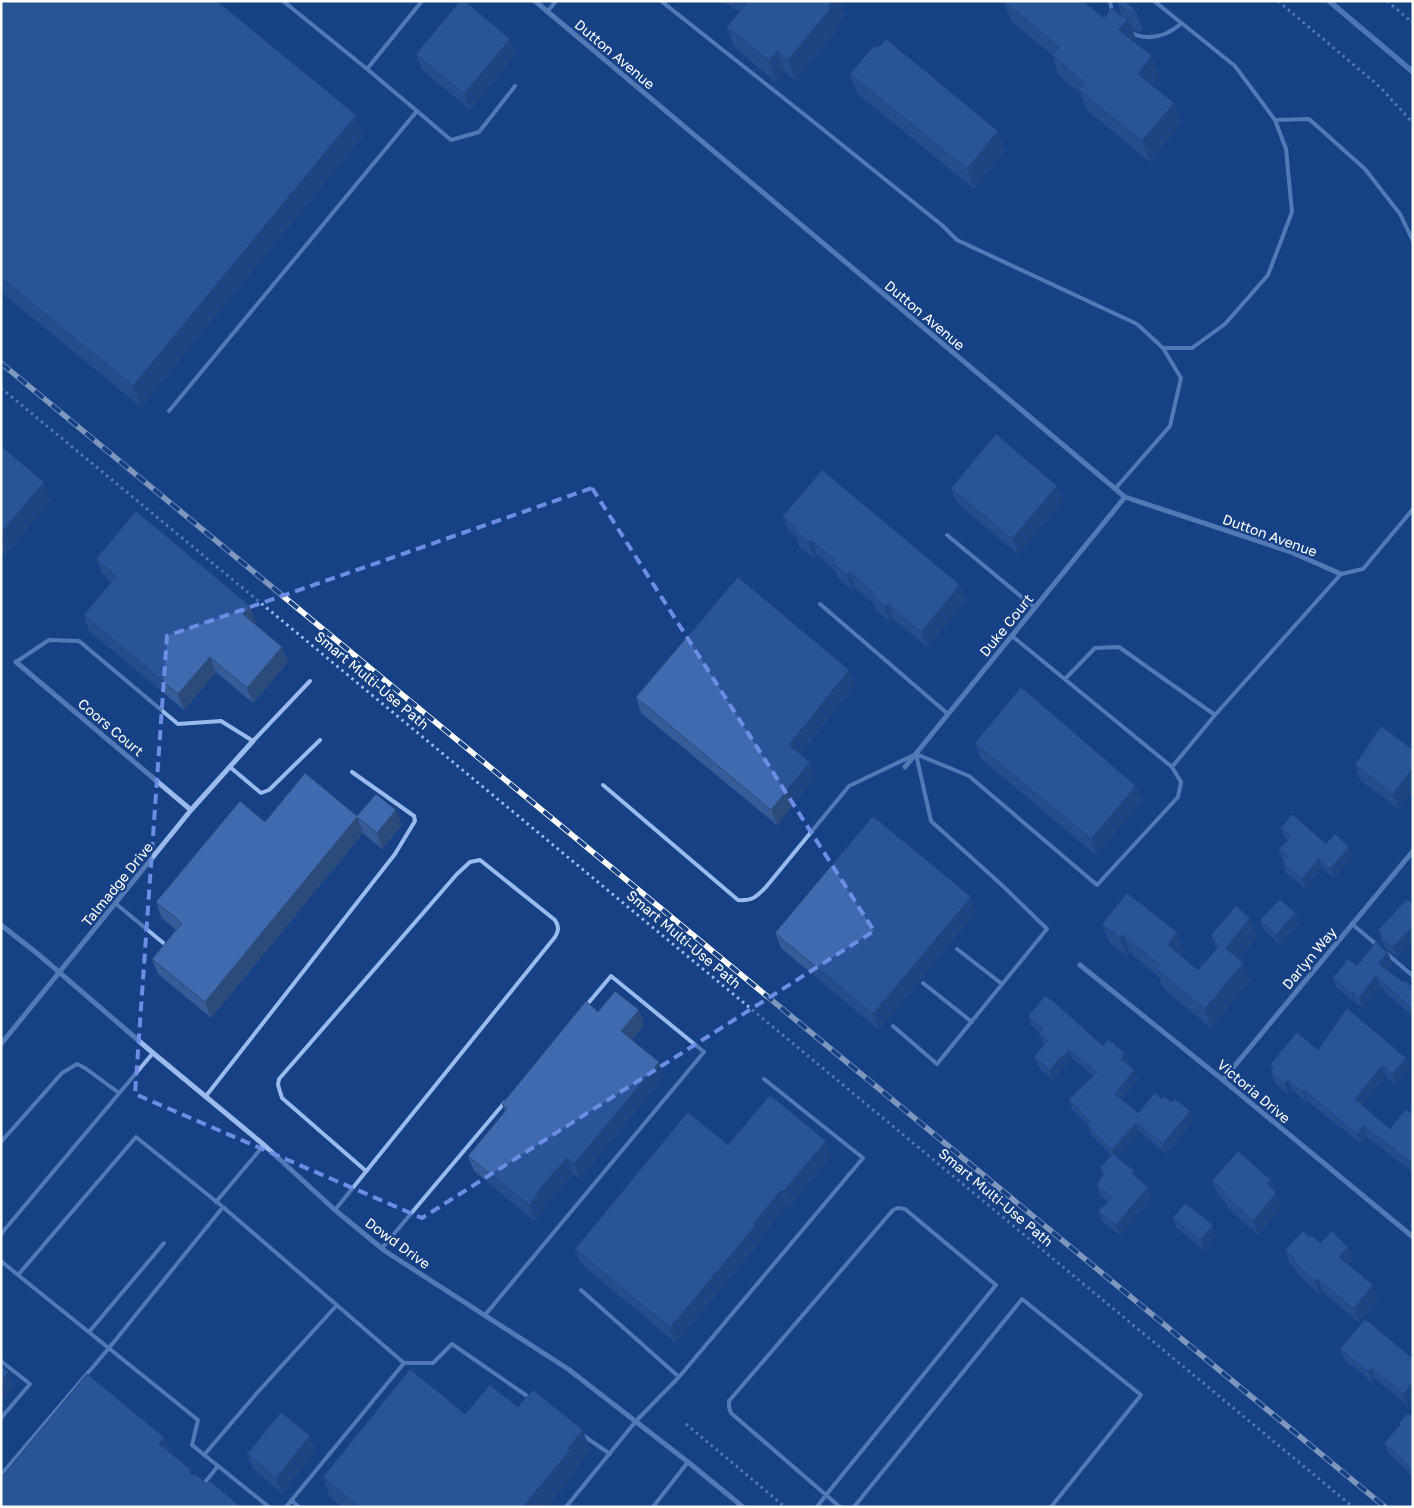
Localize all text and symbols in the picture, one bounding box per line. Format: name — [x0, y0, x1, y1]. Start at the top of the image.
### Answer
street label: Dutton Avenue — [572, 16, 658, 92]
street label: Dutton Avenue — [882, 277, 968, 353]
street label: Dutton Avenue — [1220, 510, 1320, 560]
street label: Duke Court — [976, 590, 1036, 660]
street label: Smart Multi-Use Path — [311, 627, 433, 733]
street label: Coors Court — [75, 695, 147, 759]
street label: Talmadge Drive — [78, 838, 156, 930]
street label: Smart Multi-Use Path — [623, 886, 745, 992]
street label: Darlyn Way — [1278, 923, 1340, 992]
street label: Victoria Drive — [1214, 1056, 1294, 1126]
street label: Smart Multi-Use Path — [935, 1144, 1057, 1250]
street label: Dowd Drive — [362, 1214, 434, 1272]

